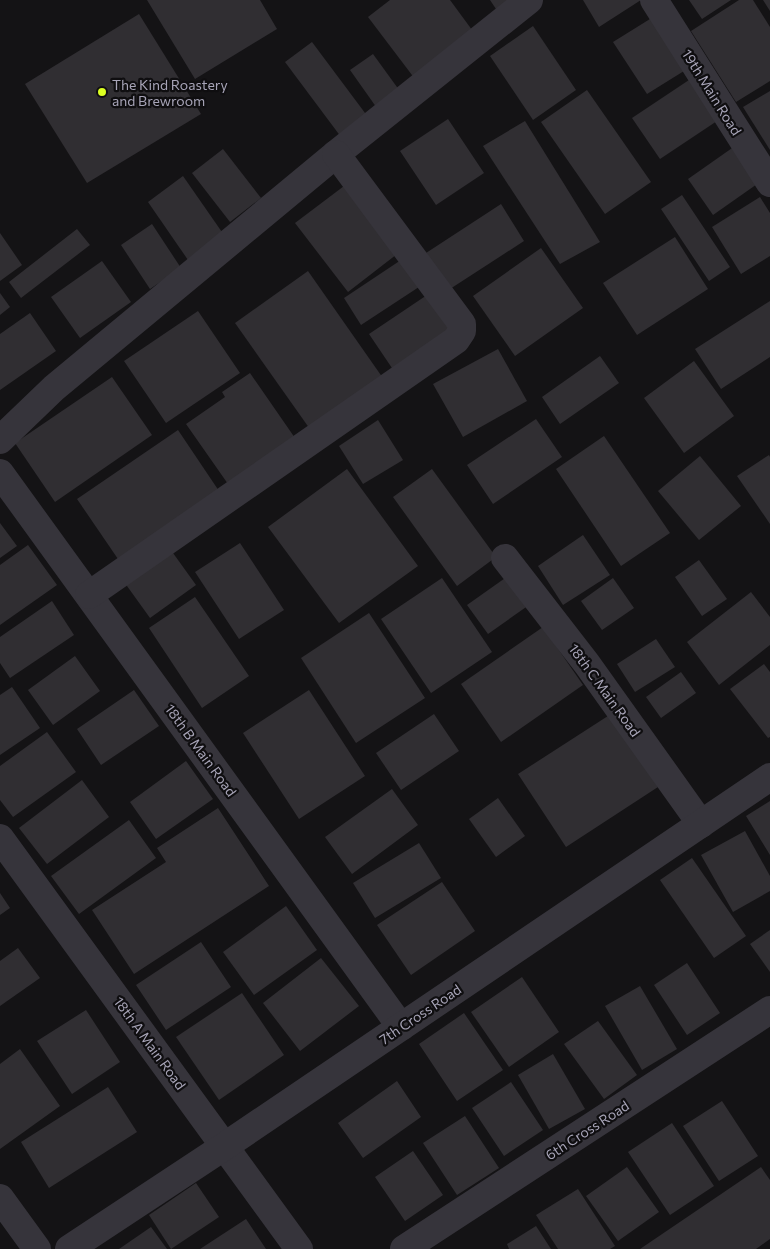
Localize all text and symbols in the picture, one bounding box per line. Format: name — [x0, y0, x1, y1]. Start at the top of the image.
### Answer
street label: 19th Main Road — [679, 46, 745, 138]
place label: The Kind Roastery and Brewroom — [112, 76, 228, 109]
marker: The Kind Roastery and Brewroom — [96, 86, 108, 98]
street label: 18th C Main Road — [566, 640, 644, 740]
street label: 18th B Main Road — [162, 700, 240, 800]
street label: 7th Cross Road — [376, 980, 464, 1048]
street label: 18th A Main Road — [111, 993, 189, 1093]
street label: 6th Cross Road — [542, 1097, 632, 1163]

